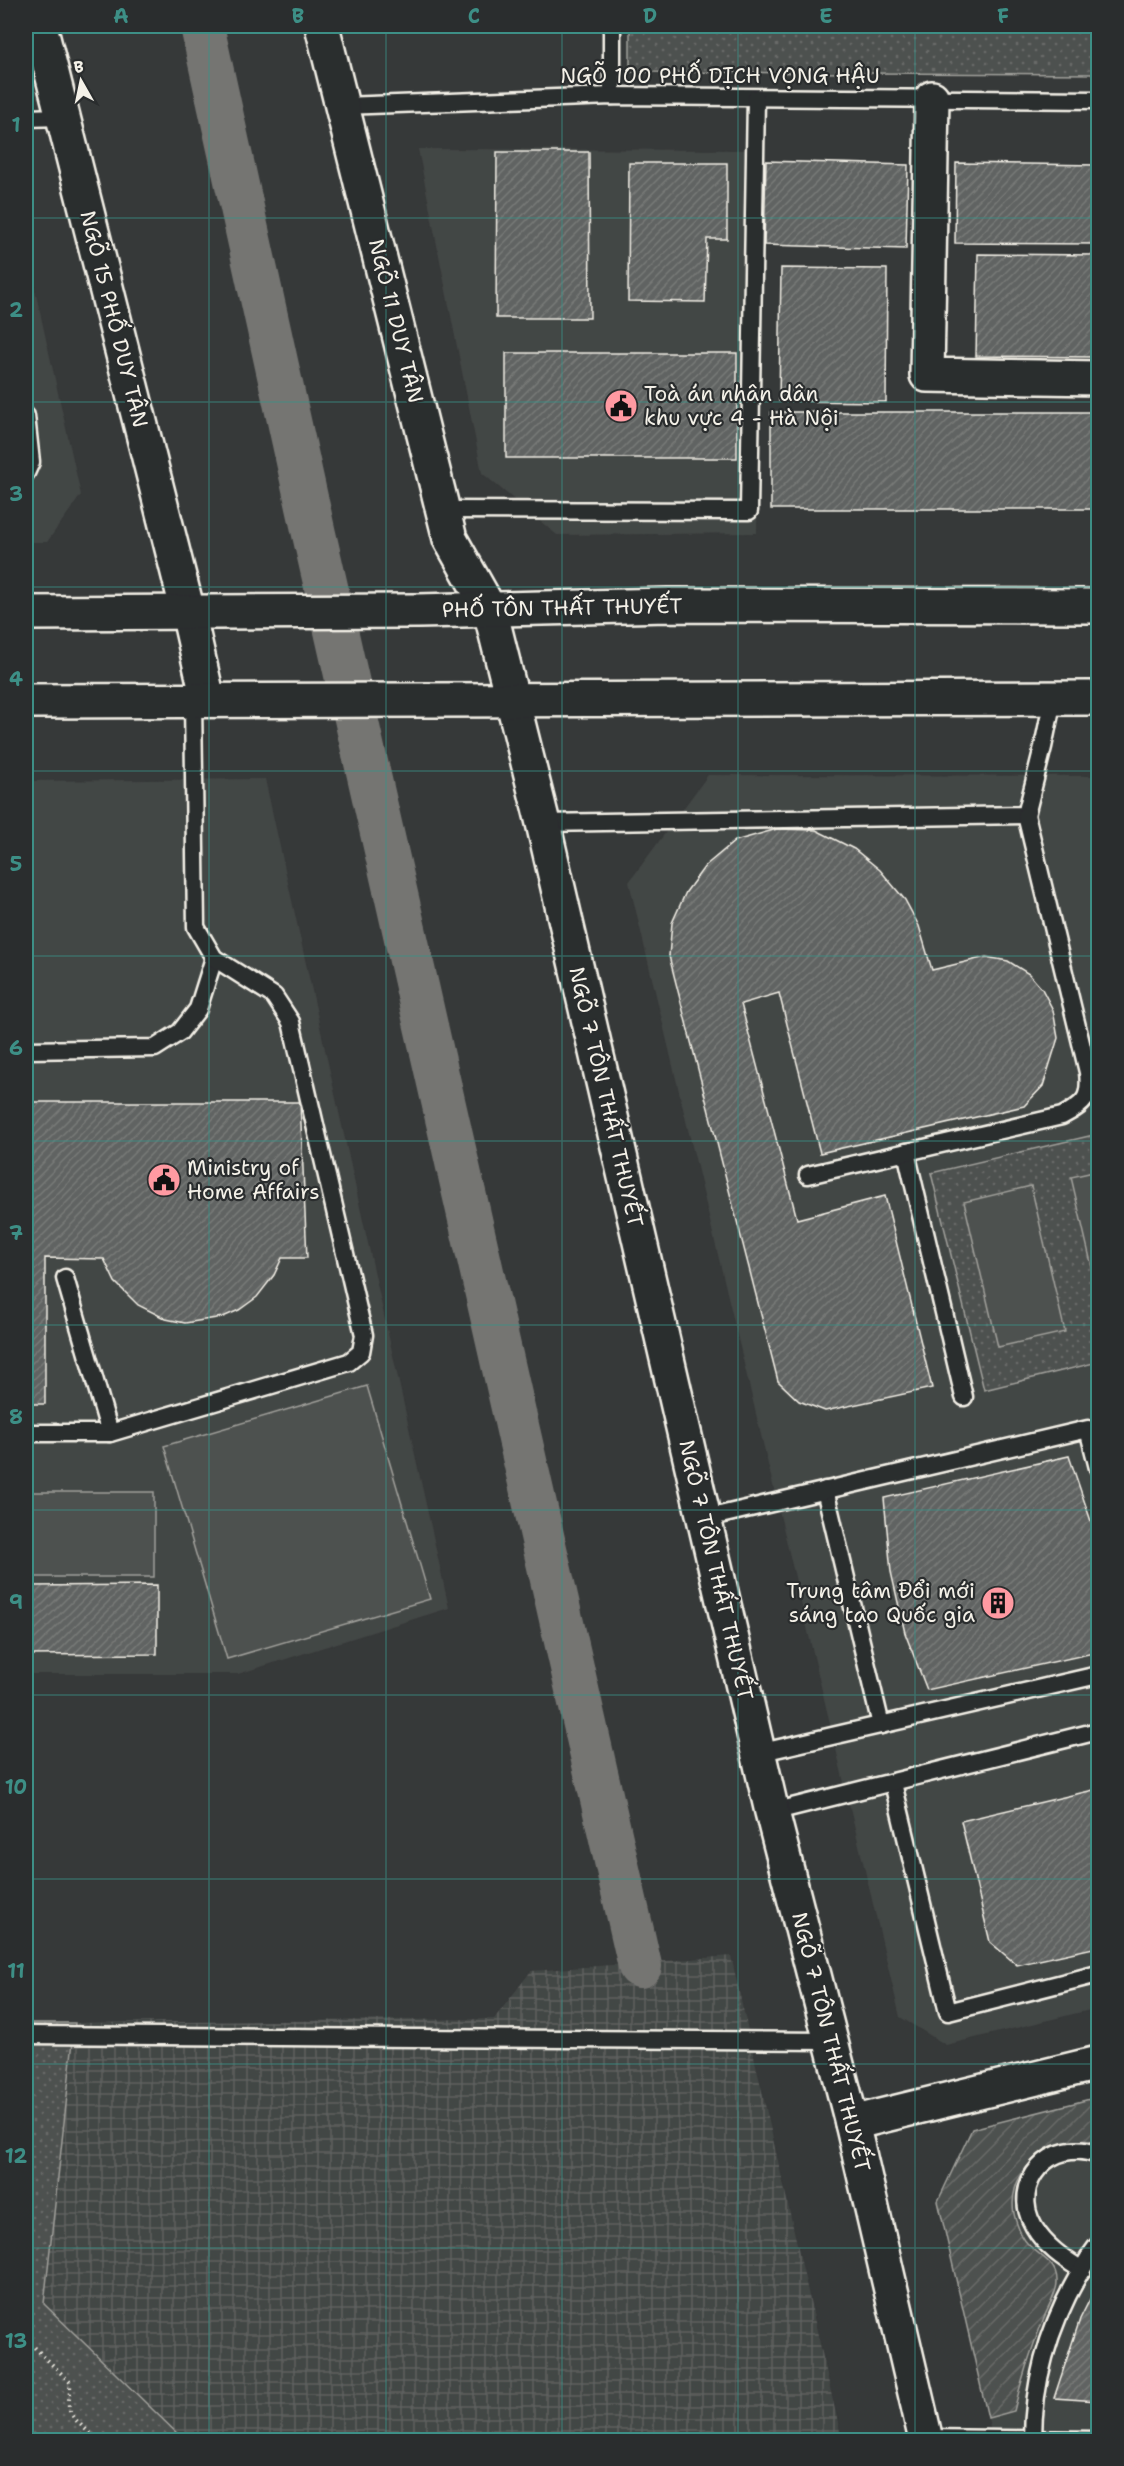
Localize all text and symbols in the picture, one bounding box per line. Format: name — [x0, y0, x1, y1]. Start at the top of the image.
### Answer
text: A — [113, 3, 129, 29]
text: B — [292, 3, 304, 29]
text: C — [468, 3, 480, 29]
text: D — [643, 3, 657, 29]
text: E — [819, 3, 833, 29]
text: F — [997, 3, 1009, 29]
north arrow — [51, 51, 111, 111]
text: B — [72, 56, 85, 78]
street label: NGÕ 100 PHỐ DỊCH VỌNG HẬU — [560, 59, 880, 90]
text: 1 — [11, 112, 21, 138]
street label: NGÕ 15 PHỐ DUY TÂN — [73, 207, 157, 430]
street label: NGÕ 11 DUY TÂN — [362, 236, 431, 406]
text: 2 — [9, 297, 23, 323]
place label: Toà án nhân dân khu vực 4 - Hà Nội — [644, 380, 839, 432]
public building icon: Toà án nhân dân khu vực 4 - Hà Nội — [603, 388, 639, 424]
text: 3 — [9, 481, 23, 507]
street label: PHỐ TÔN THẤT THUYẾT — [441, 589, 682, 624]
text: 4 — [9, 666, 23, 692]
text: 5 — [10, 851, 22, 877]
street label: NGÕ 7 TÔN THẤT THUYẾT — [562, 963, 653, 1230]
text: 6 — [9, 1035, 23, 1061]
place label: Ministry of Home Affairs — [187, 1154, 320, 1206]
public building icon: Ministry of Home Affairs — [146, 1162, 182, 1198]
text: 7 — [9, 1220, 23, 1246]
text: 8 — [9, 1404, 23, 1430]
street label: NGÕ 7 TÔN THẤT THUYẾT — [672, 1436, 763, 1703]
place label: Trung tâm Đổi mới sáng tạo Quốc gia — [786, 1577, 975, 1629]
building icon: Trung tâm Đổi mới sáng tạo Quốc gia — [980, 1585, 1016, 1621]
text: 9 — [9, 1589, 23, 1615]
text: 10 — [5, 1774, 27, 1800]
street label: NGÕ 7 TÔN THẤT THUYẾT — [785, 1909, 880, 2175]
text: 11 — [7, 1958, 25, 1984]
text: 12 — [5, 2143, 27, 2169]
text: 13 — [5, 2328, 27, 2354]

